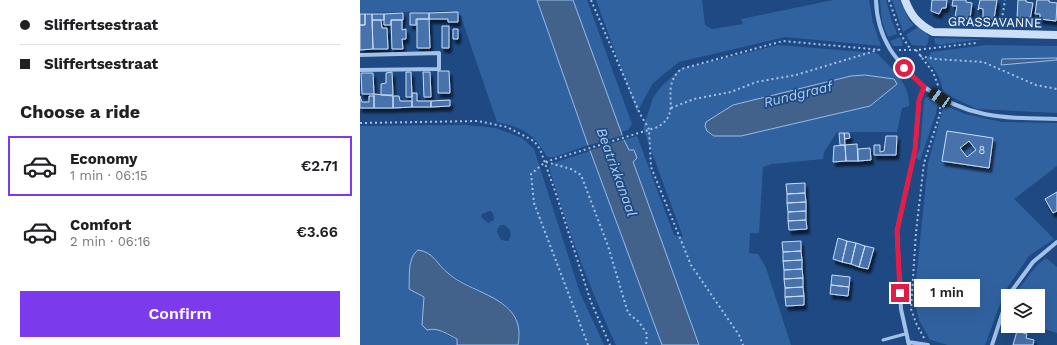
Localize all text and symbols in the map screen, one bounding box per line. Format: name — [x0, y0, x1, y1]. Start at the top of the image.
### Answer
street label: GRASSAVANNE — [948, 14, 1042, 30]
text: Sliffertsestraat — [44, 16, 158, 34]
text: Sliffertsestraat — [44, 55, 158, 73]
route start — [895, 59, 913, 77]
water label: Rundgraaf — [762, 77, 836, 110]
car — [927, 86, 953, 110]
text: Choose a ride — [20, 101, 140, 122]
water label: Beatrixkanaal — [594, 125, 640, 219]
house number: 8 — [979, 144, 986, 157]
icon: car — [22, 148, 58, 184]
text: Economy — [70, 150, 137, 168]
text: €2.71 — [301, 157, 338, 175]
text: 1 min · 06:15 — [70, 168, 148, 183]
icon: car — [22, 214, 58, 250]
text: Comfort — [70, 216, 131, 234]
text: €3.66 — [296, 223, 338, 241]
text: 2 min · 06:16 — [70, 234, 151, 249]
callout: 1 min — [914, 279, 980, 307]
route end — [891, 284, 909, 302]
text: 1 min — [930, 285, 964, 300]
map controls — [1001, 289, 1045, 333]
button: layers — [1001, 289, 1045, 333]
button: Confirm — [20, 291, 340, 337]

